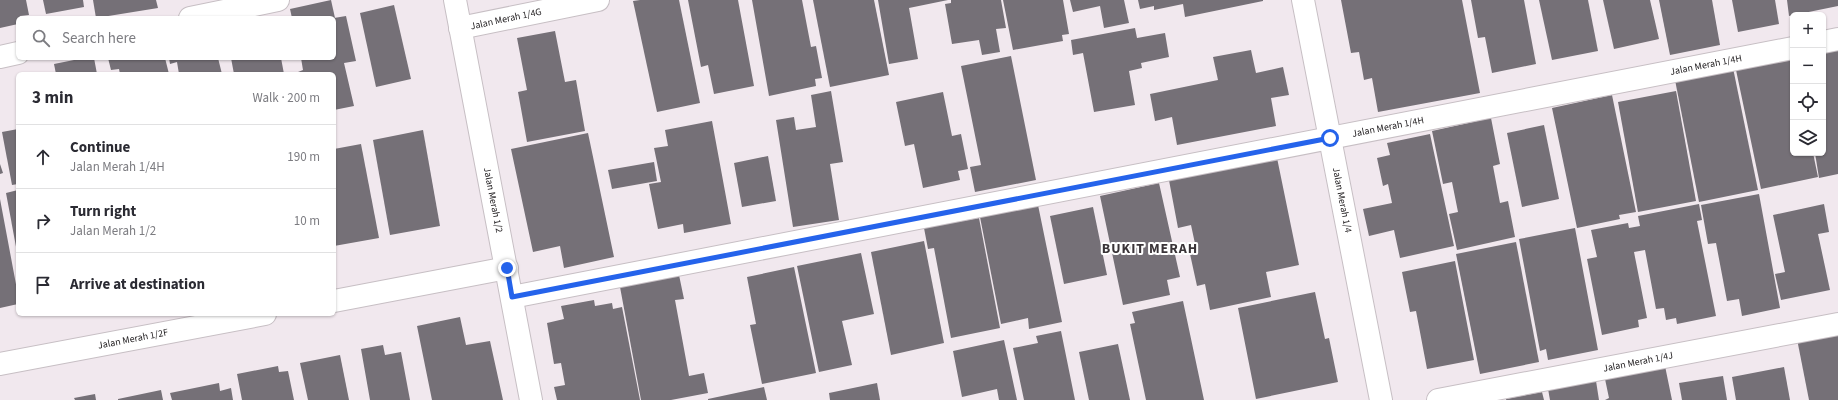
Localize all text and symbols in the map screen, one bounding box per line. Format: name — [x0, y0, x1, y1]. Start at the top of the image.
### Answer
street label: Jalan Merah 1/4G — [469, 5, 543, 33]
map controls — [1790, 12, 1826, 156]
button: + — [1790, 12, 1826, 48]
search box — [16, 16, 336, 60]
icon: search — [30, 27, 52, 49]
text: Search here — [62, 28, 136, 49]
button: − — [1790, 48, 1826, 84]
street label: Jalan Merah 1/4H — [1669, 51, 1743, 79]
button: locate — [1790, 84, 1826, 120]
text: 3 min — [32, 86, 73, 110]
text: Walk · 200 m — [252, 89, 320, 107]
street label: Jalan Merah 1/4H — [1351, 113, 1425, 141]
button: layers — [1790, 120, 1826, 156]
route start — [1321, 129, 1339, 147]
text: Continue — [70, 137, 130, 158]
icon: ahead — [32, 146, 54, 168]
text: 190 m — [287, 148, 320, 166]
text: Jalan Merah 1/4H — [70, 158, 165, 176]
street label: Jalan Merah 1/2 — [480, 166, 506, 234]
street label: Jalan Merah 1/4 — [1329, 166, 1355, 234]
text: Turn right — [70, 201, 136, 222]
icon: right — [32, 210, 54, 232]
text: 10 m — [294, 212, 320, 230]
text: Jalan Merah 1/2 — [70, 222, 156, 240]
district label: BUKIT MERAH — [1102, 239, 1198, 259]
route end — [498, 259, 516, 277]
icon: arrive — [32, 274, 54, 296]
text: Arrive at destination — [70, 274, 205, 295]
street label: Jalan Merah 1/2F — [97, 325, 169, 353]
street label: Jalan Merah 1/4J — [1602, 348, 1674, 376]

